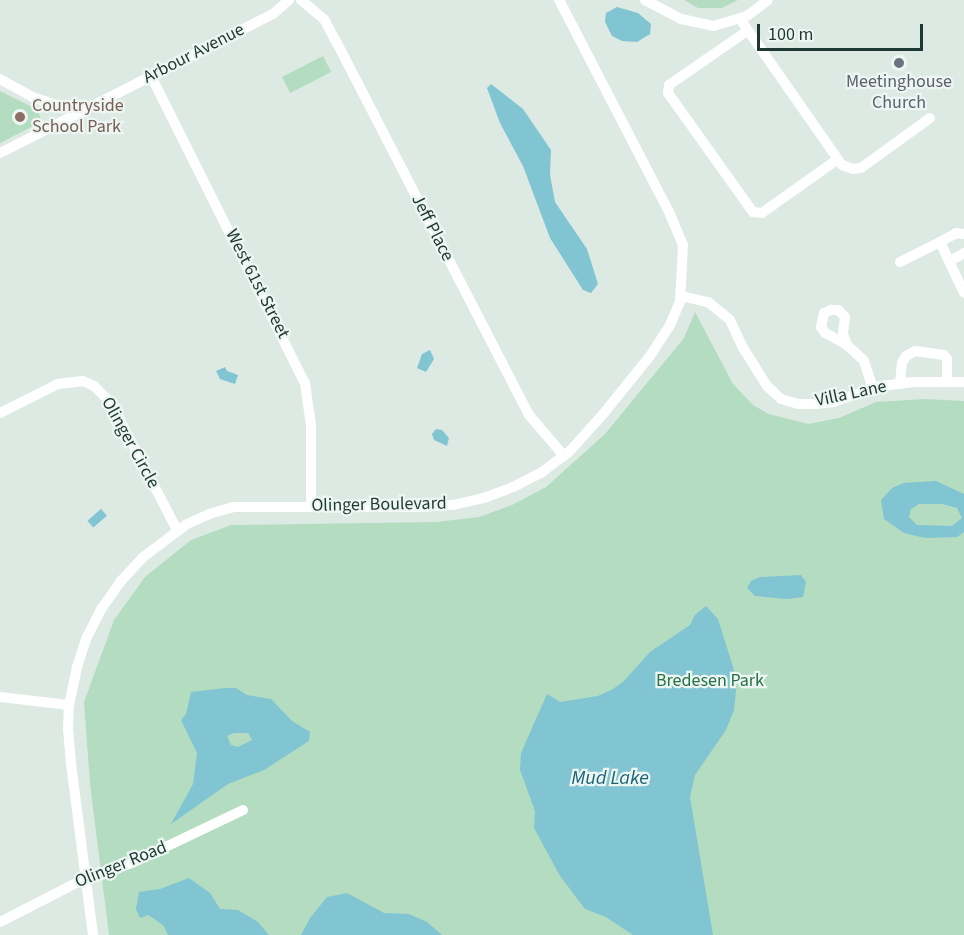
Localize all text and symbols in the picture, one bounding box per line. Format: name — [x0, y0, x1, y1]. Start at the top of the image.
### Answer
scale bar — [760, 12, 926, 50]
street label: Arbour Avenue — [140, 19, 248, 89]
text: 100 m — [768, 22, 813, 47]
marker: Meetinghouse Church — [892, 56, 906, 70]
place label: Meetinghouse Church — [846, 72, 952, 115]
place label: Countryside School Park — [32, 96, 124, 138]
marker: Countryside School Park — [13, 110, 27, 124]
street label: Jeff Place — [406, 191, 458, 265]
street label: West 61st Street — [220, 226, 294, 342]
street label: Villa Lane — [813, 376, 889, 412]
street label: Olinger Circle — [96, 394, 164, 492]
street label: Olinger Boulevard — [311, 493, 447, 517]
park label: Bredesen Park — [656, 670, 764, 692]
water label: Mud Lake — [571, 766, 649, 790]
street label: Olinger Road — [72, 837, 170, 893]

